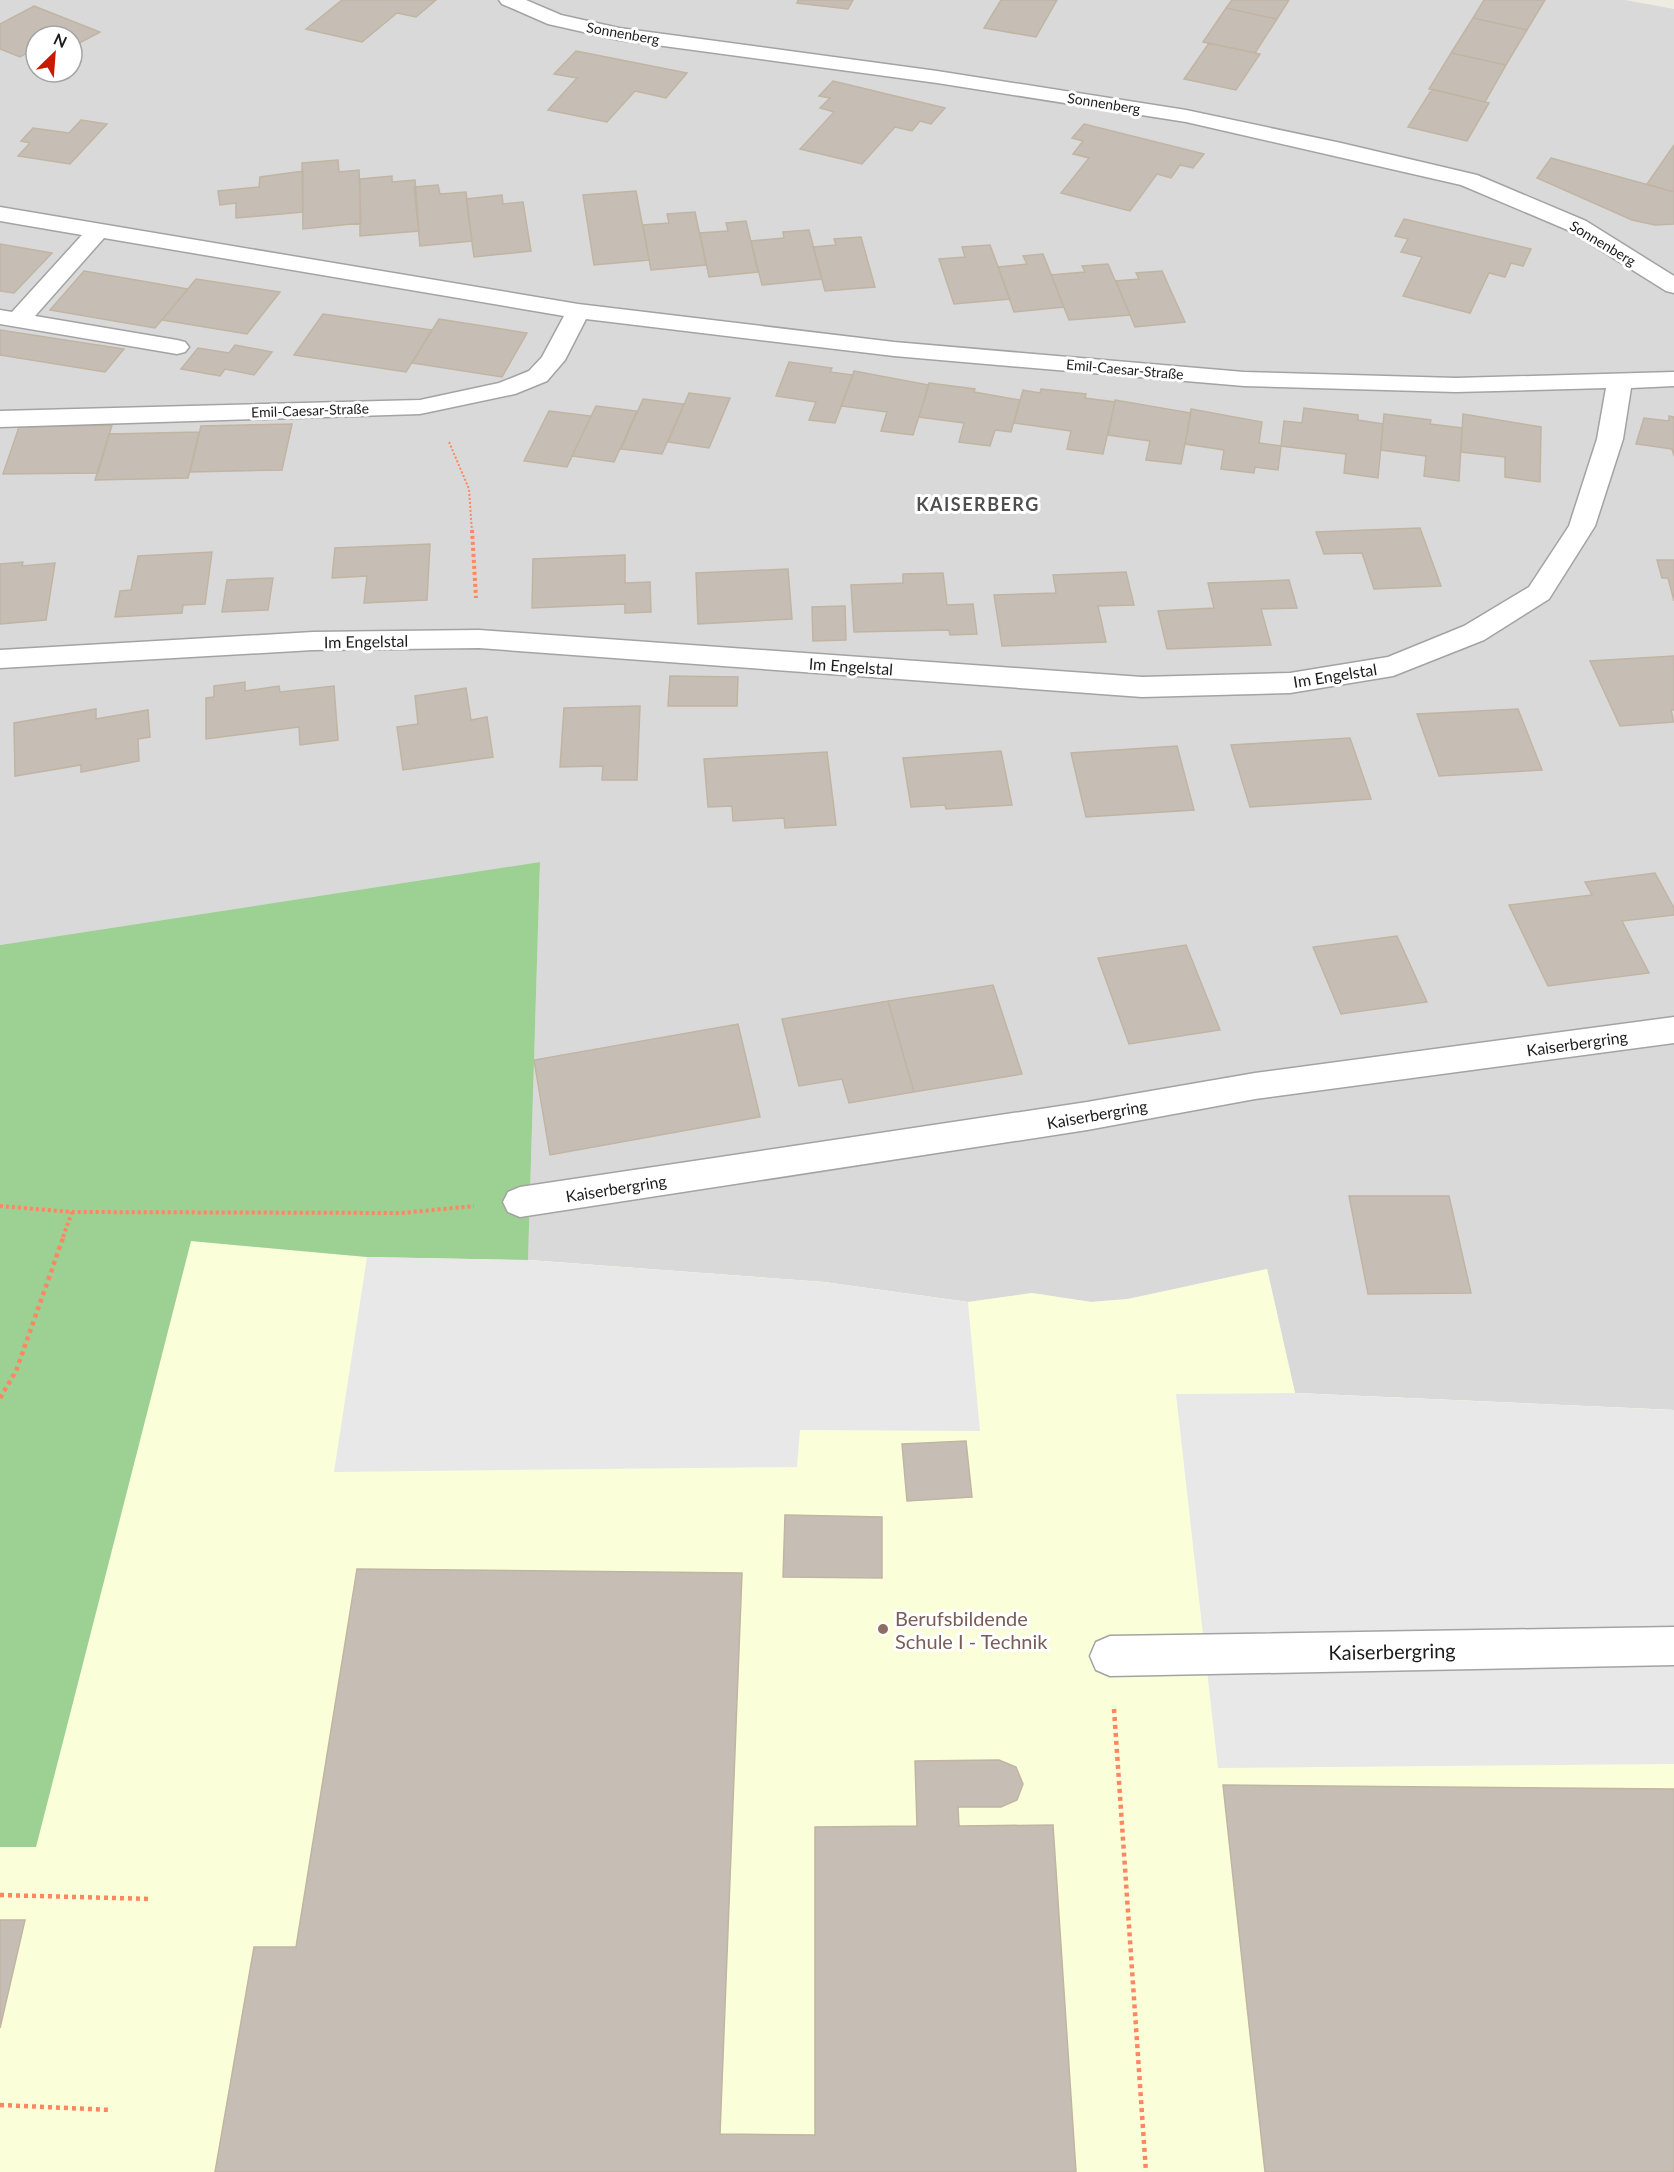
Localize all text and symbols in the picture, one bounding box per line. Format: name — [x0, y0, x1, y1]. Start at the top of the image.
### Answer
street label: Sonnenberg — [585, 18, 661, 48]
north arrow — [24, 24, 84, 84]
text: N — [51, 29, 70, 51]
street label: Sonnenberg — [1066, 89, 1142, 117]
street label: Sonnenberg — [1567, 217, 1639, 269]
street label: Emil-Caesar-Straße — [1066, 355, 1184, 383]
street label: Emil-Caesar-Straße — [251, 399, 369, 421]
district label: KAISERBERG — [916, 493, 1040, 515]
street label: Im Engelstal — [324, 631, 408, 651]
street label: Im Engelstal — [808, 654, 894, 678]
street label: Im Engelstal — [1292, 659, 1378, 691]
street label: Kaiserbergring — [1525, 1027, 1629, 1059]
street label: Kaiserbergring — [1045, 1096, 1149, 1132]
street label: Kaiserbergring — [564, 1171, 668, 1205]
place label: Berufsbildende Schule I - Technik — [895, 1606, 1048, 1653]
marker: Berufsbildende Schule I - Technik — [876, 1622, 890, 1636]
street label: Kaiserbergring — [1328, 1638, 1456, 1664]

